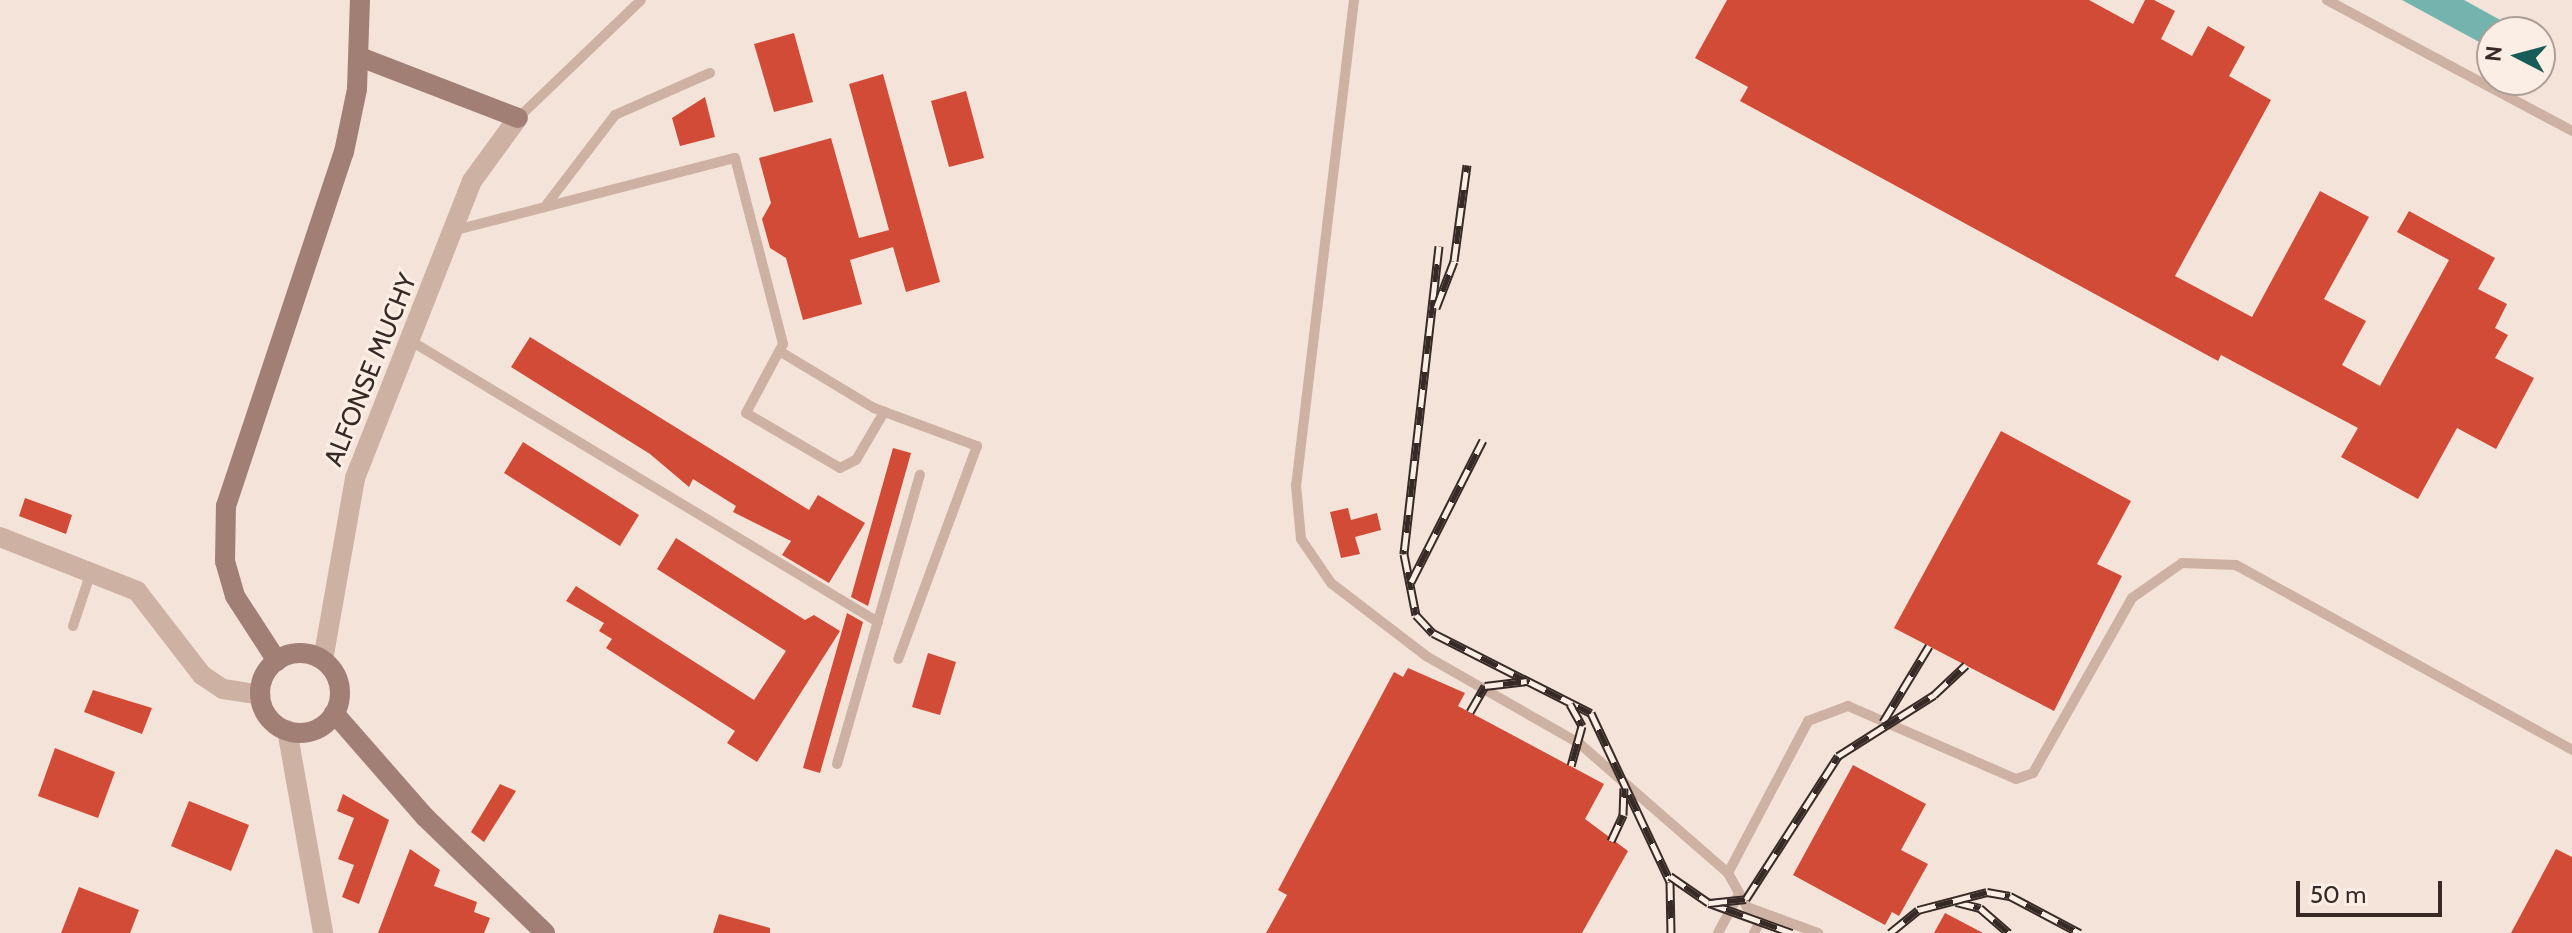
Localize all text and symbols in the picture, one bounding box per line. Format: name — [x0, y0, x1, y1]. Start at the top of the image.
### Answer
north arrow — [2476, 16, 2556, 96]
text: N — [2479, 44, 2508, 63]
street label: ALFONSE MUCHY — [318, 269, 424, 471]
scale bar — [2300, 865, 2446, 915]
text: 50 m — [2310, 880, 2366, 909]

